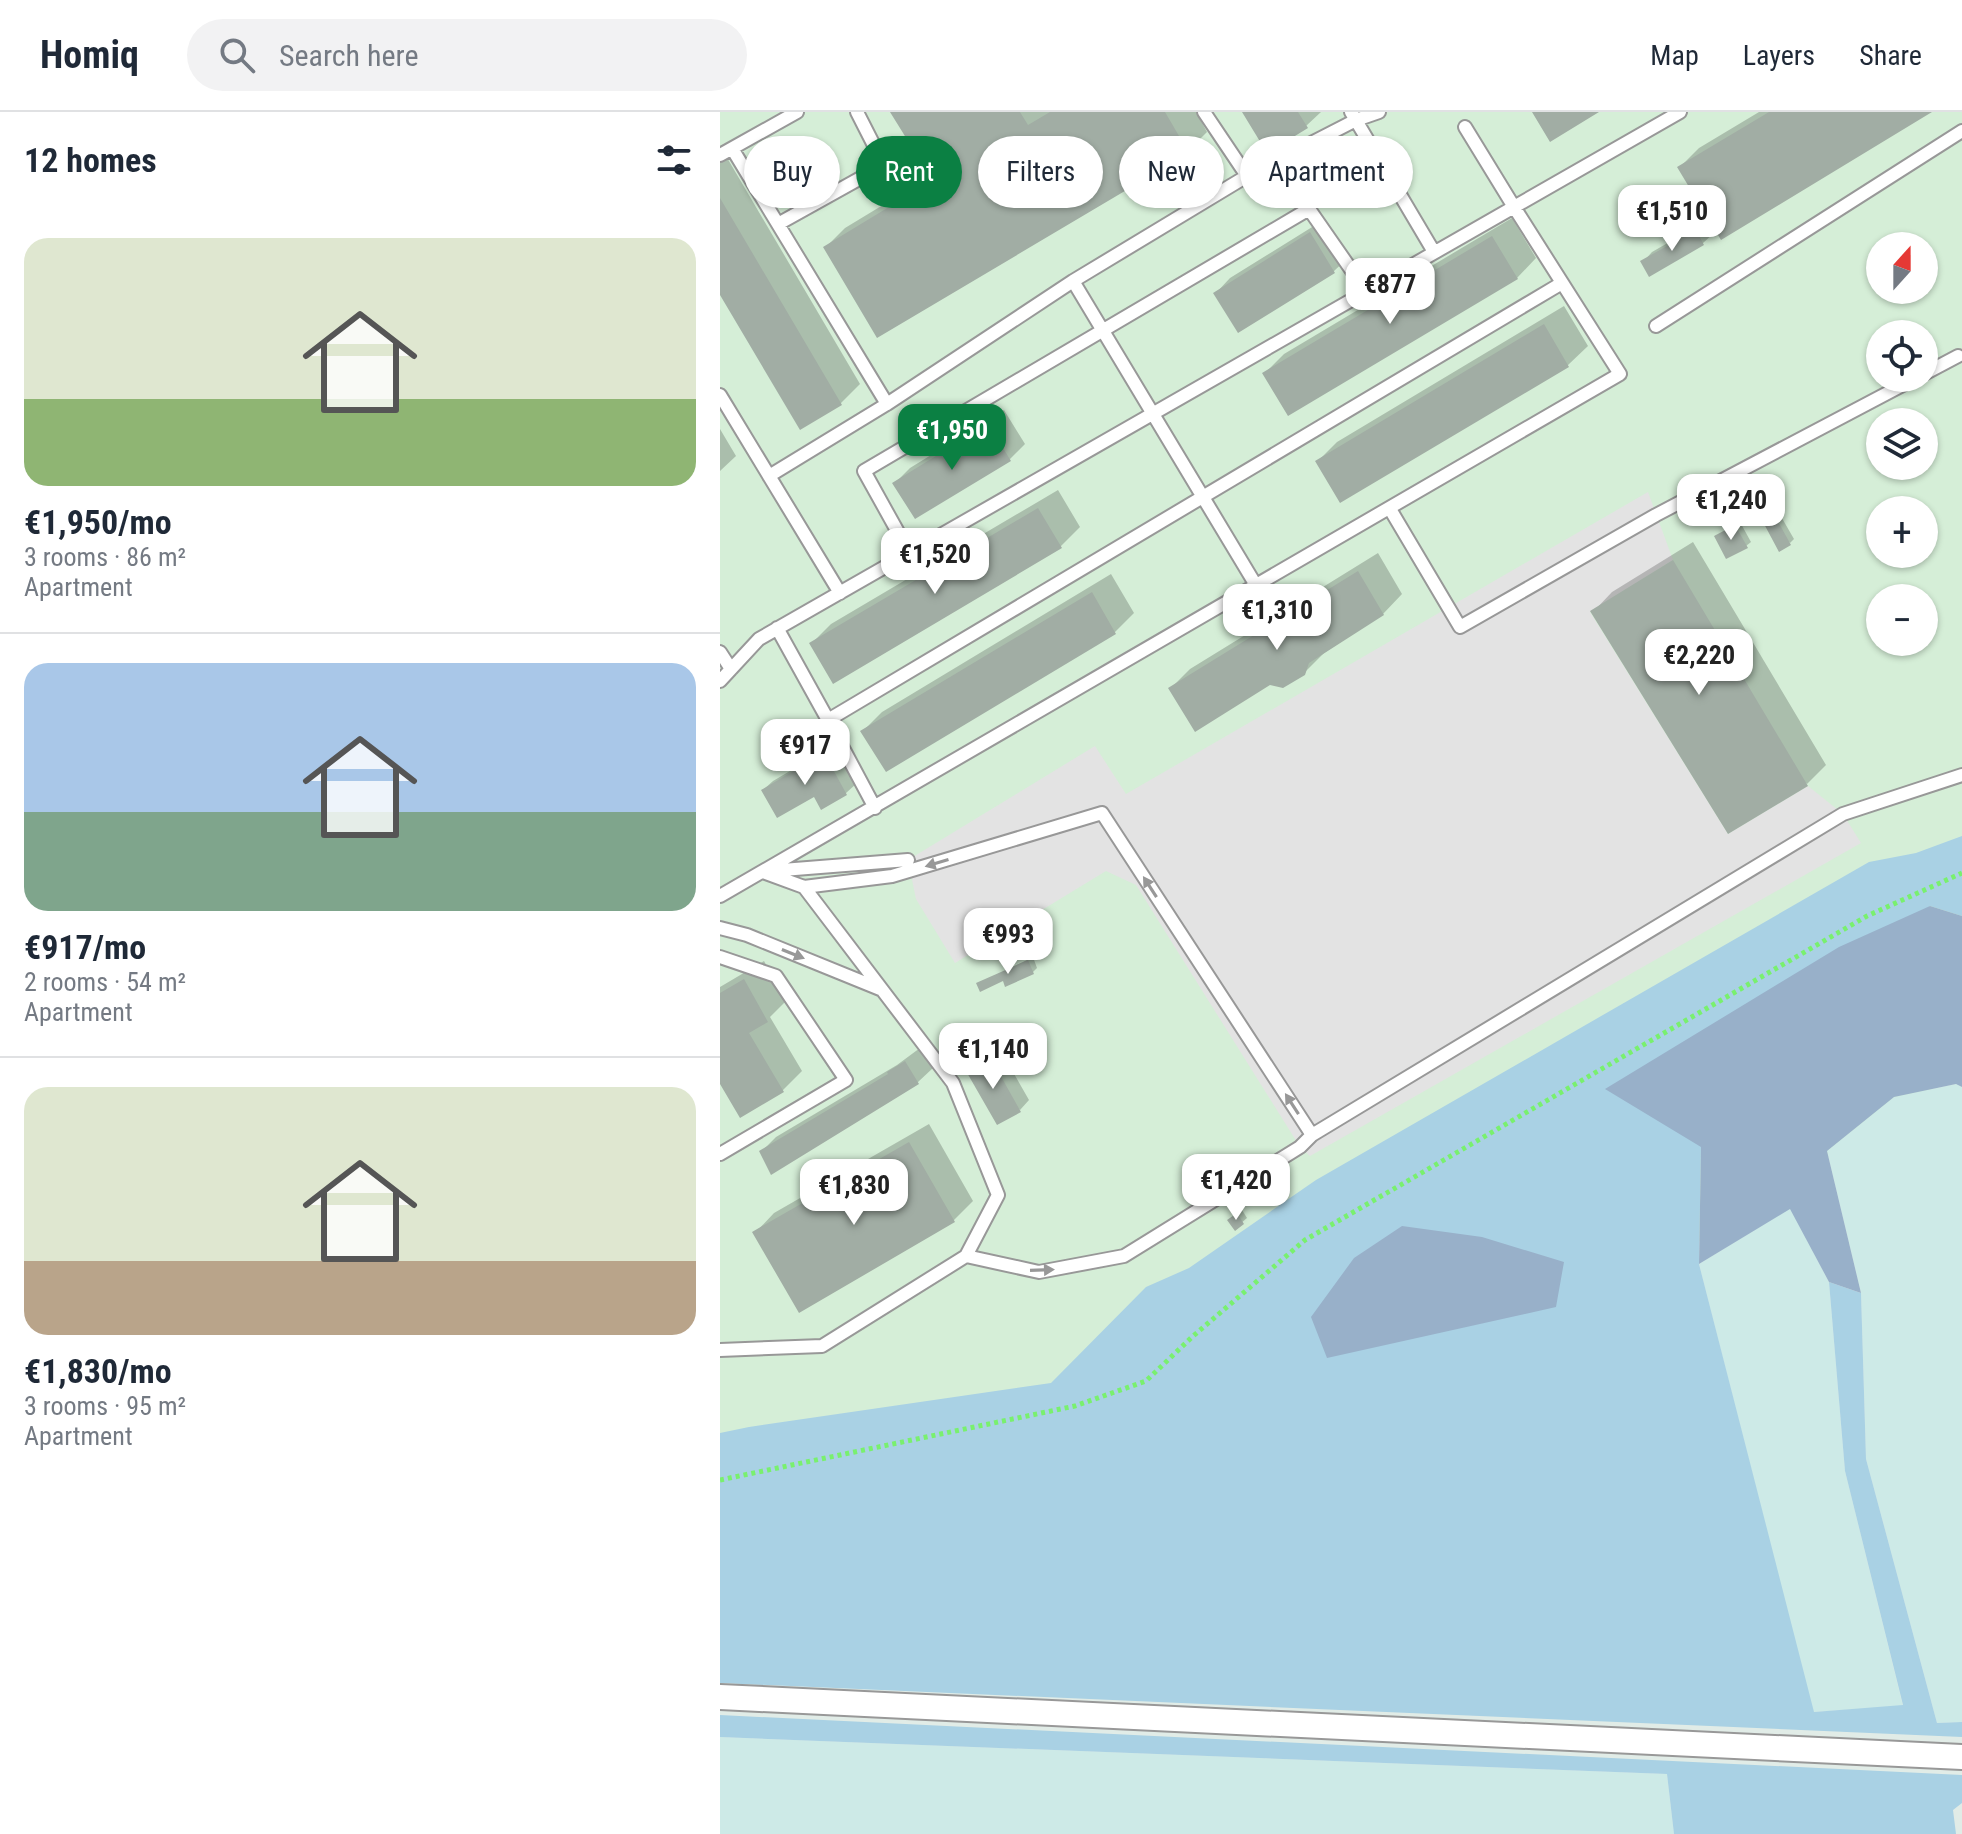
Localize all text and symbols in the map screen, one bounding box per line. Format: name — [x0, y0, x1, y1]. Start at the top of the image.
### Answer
search box — [187, 19, 747, 91]
text: Homiq — [40, 33, 139, 77]
icon: search — [215, 33, 259, 77]
text: Search here — [279, 38, 418, 73]
text: Map — [1650, 39, 1699, 72]
text: Layers — [1743, 39, 1815, 72]
text: Share — [1859, 39, 1922, 72]
chip: Buy — [744, 136, 840, 208]
chip: Rent — [856, 136, 962, 208]
chip: Filters — [978, 136, 1103, 208]
chip: New — [1119, 136, 1224, 208]
chip: Apartment — [1240, 136, 1413, 208]
icon: filters — [652, 138, 696, 182]
text: 12 homes — [24, 140, 157, 180]
pin: €1,510 — [1607, 185, 1737, 253]
text: €1,510 — [1636, 196, 1708, 226]
north arrow — [1866, 232, 1938, 304]
map controls — [1866, 232, 1938, 656]
pin: €877 — [1343, 258, 1437, 326]
text: €877 — [1364, 269, 1416, 299]
icon: home — [288, 290, 432, 434]
button: locate — [1866, 320, 1938, 392]
pin: €1,950 — [887, 404, 1017, 472]
button: layers — [1866, 408, 1938, 480]
text: €1,950 — [916, 415, 988, 445]
pin: €1,240 — [1666, 474, 1796, 542]
text: €1,240 — [1695, 485, 1767, 515]
button: + — [1866, 496, 1938, 568]
text: €1,950/mo — [24, 502, 172, 542]
pin: €1,520 — [870, 528, 1000, 596]
text: €1,520 — [899, 539, 971, 569]
text: 3 rooms · 86 m² — [24, 542, 186, 572]
text: Apartment — [24, 572, 133, 602]
pin: €1,310 — [1212, 584, 1342, 652]
button: − — [1866, 584, 1938, 656]
text: €1,310 — [1241, 595, 1313, 625]
pin: €2,220 — [1634, 629, 1764, 697]
text: €2,220 — [1663, 640, 1735, 670]
icon: home — [288, 715, 432, 859]
pin: €917 — [758, 719, 852, 787]
text: €917 — [779, 730, 831, 760]
one-way arrow — [925, 857, 949, 870]
one-way arrow — [1143, 876, 1158, 897]
pin: €993 — [961, 908, 1055, 976]
text: €993 — [982, 919, 1034, 949]
text: €917/mo — [24, 927, 146, 967]
one-way arrow — [782, 948, 806, 961]
text: 2 rooms · 54 m² — [24, 967, 186, 997]
text: Apartment — [24, 997, 133, 1027]
pin: €1,140 — [928, 1023, 1058, 1091]
text: €1,140 — [957, 1034, 1029, 1064]
one-way arrow — [1285, 1094, 1300, 1115]
icon: home — [288, 1139, 432, 1283]
pin: €1,420 — [1171, 1154, 1301, 1222]
pin: €1,830 — [789, 1159, 919, 1227]
text: €1,420 — [1200, 1165, 1272, 1195]
text: €1,830 — [818, 1170, 890, 1200]
one-way arrow — [1030, 1263, 1055, 1276]
text: €1,830/mo — [24, 1351, 172, 1391]
text: 3 rooms · 95 m² — [24, 1391, 186, 1421]
text: Apartment — [24, 1421, 133, 1451]

